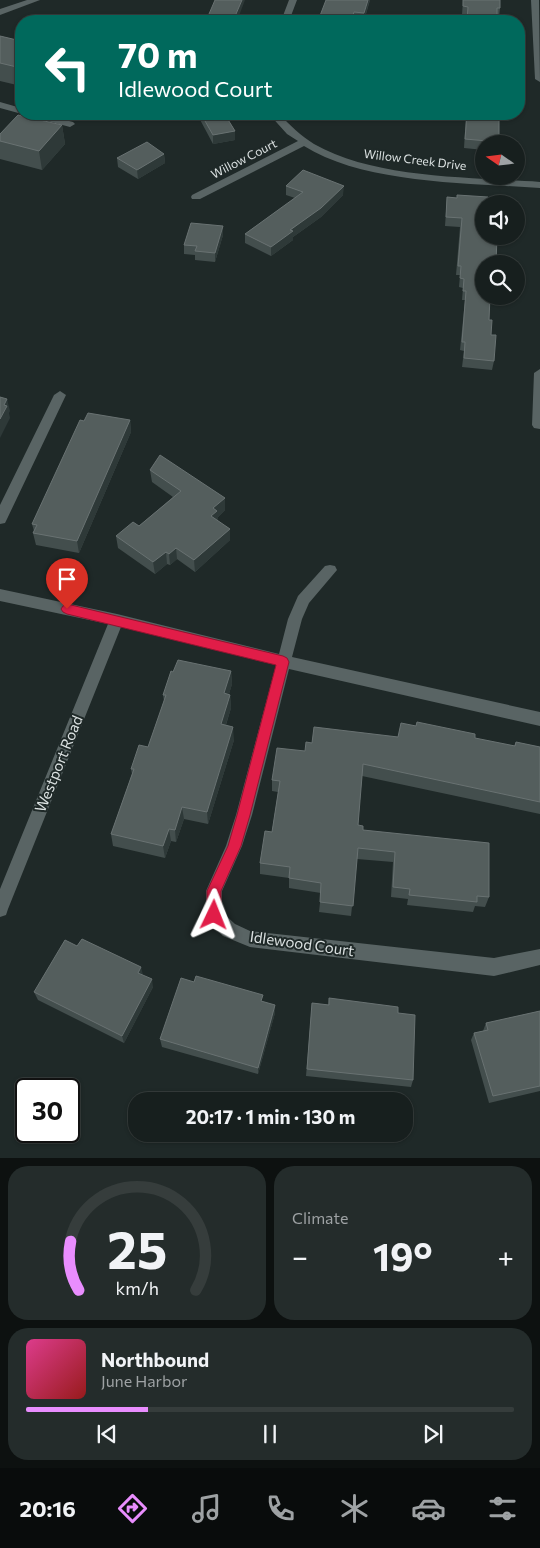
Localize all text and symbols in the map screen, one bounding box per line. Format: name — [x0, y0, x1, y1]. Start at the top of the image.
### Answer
text: 70 m — [118, 32, 198, 75]
icon: left — [35, 35, 100, 100]
text: Idlewood Court — [118, 75, 273, 102]
street label: Willow Court — [208, 135, 279, 181]
north arrow — [475, 135, 525, 185]
map controls — [475, 135, 525, 305]
street label: Willow Creek Drive — [363, 146, 467, 172]
button: sound — [475, 195, 525, 245]
button: search — [475, 255, 525, 305]
pin — [46, 558, 88, 609]
icon: arrive — [53, 565, 81, 593]
street label: Westport Road — [30, 713, 86, 815]
position arrow — [187, 888, 239, 940]
street label: Idlewood Court — [249, 927, 356, 959]
speed limit sign: 30 — [15, 1078, 80, 1143]
text: 20:17 · 1 min · 130 m — [186, 1105, 355, 1128]
text: Climate — [292, 1208, 348, 1227]
text: 25 — [107, 1216, 167, 1280]
text: 19° — [373, 1232, 433, 1279]
text: − — [292, 1239, 308, 1273]
text: + — [498, 1239, 514, 1273]
text: km/h — [115, 1277, 159, 1299]
text: Northbound — [101, 1348, 209, 1371]
text: June Harbor — [101, 1371, 187, 1390]
icon: previous — [93, 1420, 121, 1448]
icon: pause — [256, 1420, 284, 1448]
icon: next — [419, 1420, 447, 1448]
icon: directions — [115, 1491, 150, 1526]
icon: music — [189, 1491, 224, 1526]
icon: phone — [263, 1491, 298, 1526]
icon: climate — [337, 1491, 372, 1526]
icon: car — [411, 1491, 446, 1526]
icon: filters — [485, 1491, 520, 1526]
text: 20:16 — [20, 1495, 76, 1522]

